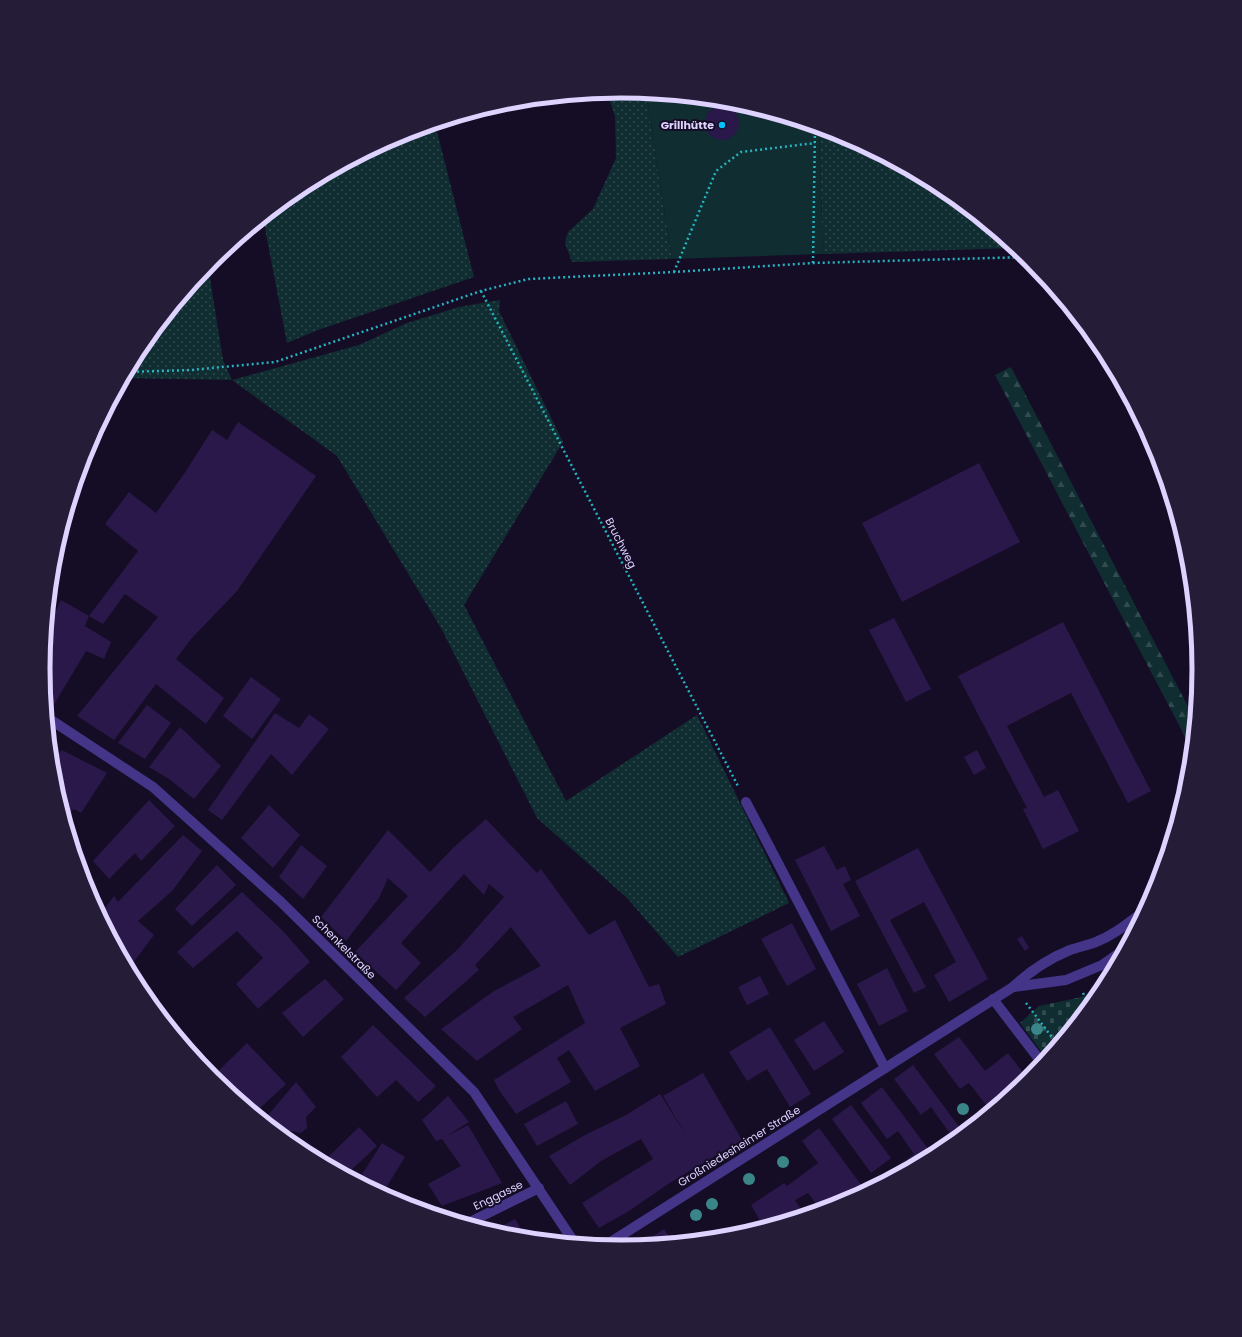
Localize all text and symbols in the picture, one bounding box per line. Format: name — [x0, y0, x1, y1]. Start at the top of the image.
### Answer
place label: Grillhütte — [661, 117, 714, 133]
marker: Grillhütte — [717, 120, 727, 130]
street label: Bruchweg — [601, 515, 641, 571]
street label: Schenkelstraße — [308, 911, 380, 983]
street label: Großniedesheimer Straße — [675, 1102, 804, 1190]
street label: Enggasse — [471, 1176, 526, 1214]

